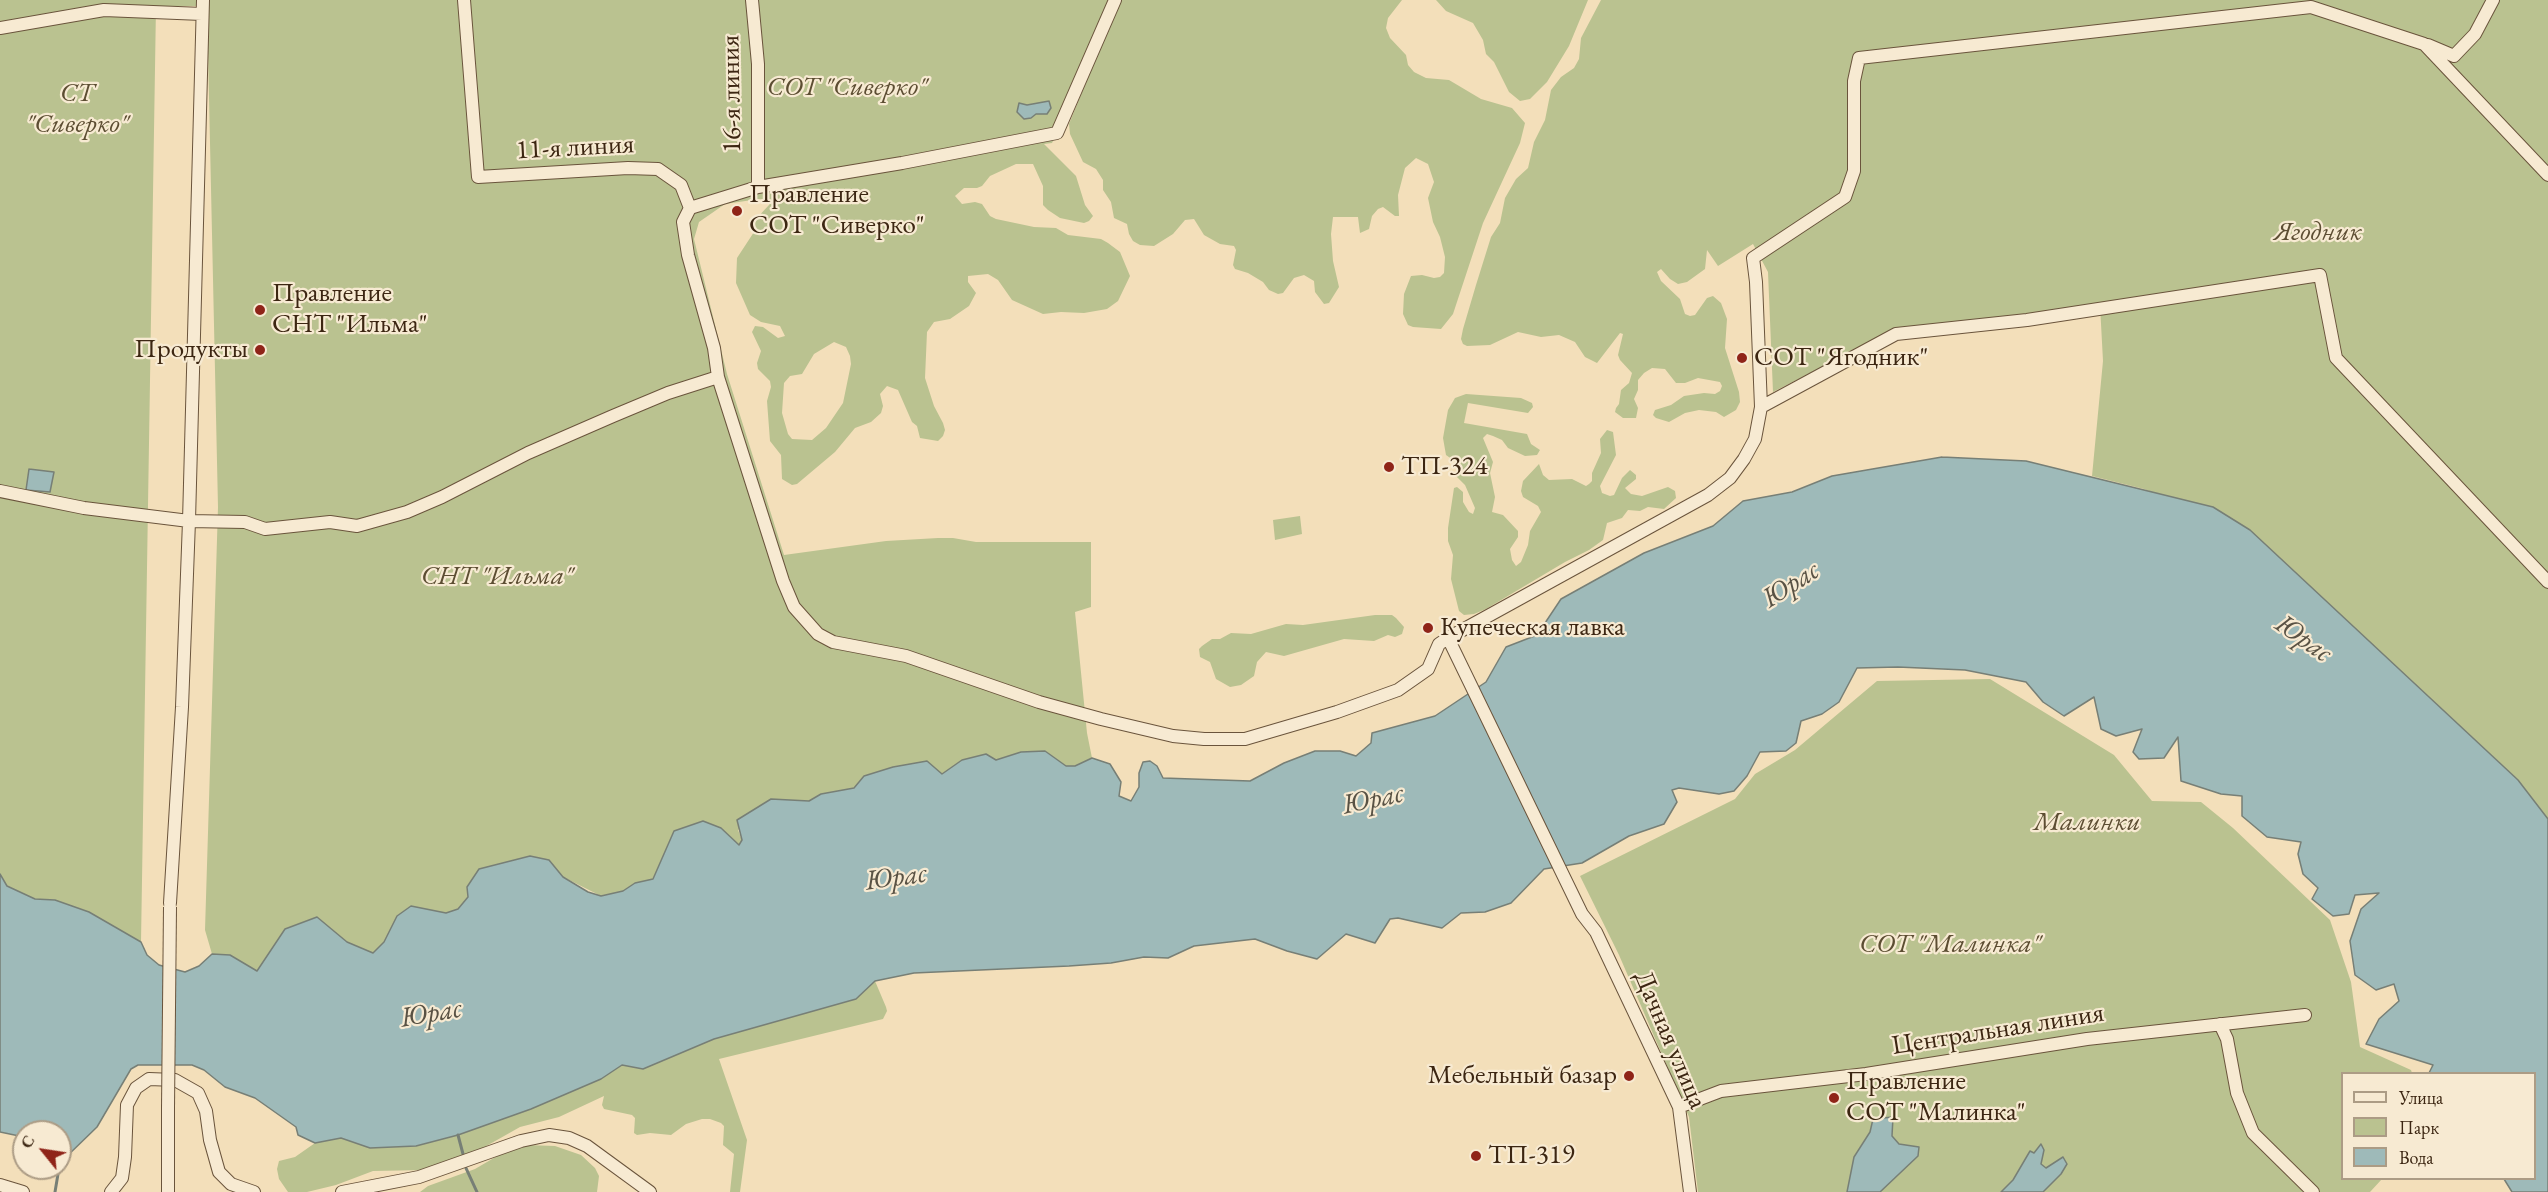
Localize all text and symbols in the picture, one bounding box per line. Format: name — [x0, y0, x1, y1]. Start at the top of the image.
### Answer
street label: 16-я линия — [715, 35, 749, 153]
park label: СОТ "Сиверко" — [767, 72, 927, 104]
park label: СТ "Сиверко" — [25, 78, 129, 141]
street label: 11-я линия — [515, 129, 635, 167]
place label: Правление СОТ "Сиверко" — [749, 179, 925, 242]
marker: Правление СОТ "Сиверко" — [730, 204, 744, 218]
park label: Ягодник — [2274, 217, 2362, 249]
place label: Правление СНТ "Ильма" — [272, 278, 428, 341]
marker: Правление СНТ "Ильма" — [253, 303, 267, 317]
place label: Продукты — [134, 334, 248, 366]
place label: СОТ "Ягодник" — [1754, 342, 1928, 374]
marker: Продукты — [253, 343, 267, 357]
marker: СОТ "Ягодник" — [1735, 351, 1749, 365]
place label: ТП-324 — [1401, 451, 1488, 483]
marker: ТП-324 — [1382, 460, 1396, 474]
water label: Юрас — [1756, 554, 1826, 616]
park label: СНТ "Ильма" — [421, 561, 573, 593]
water label: Юрас — [2268, 608, 2338, 670]
place label: Купеческая лавка — [1440, 612, 1625, 644]
marker: Купеческая лавка — [1421, 621, 1435, 635]
water label: Юрас — [1339, 777, 1407, 823]
park label: Малинки — [2033, 807, 2141, 839]
water label: Юрас — [863, 857, 929, 899]
park label: СОТ "Малинка" — [1859, 929, 2041, 961]
street label: Дачная улица — [1626, 966, 1714, 1114]
water label: Юрас — [398, 992, 464, 1036]
street label: Центральная линия — [1890, 997, 2106, 1063]
place label: Мебельный базар — [1428, 1060, 1617, 1092]
place label: Правление СОТ "Малинка" — [1846, 1066, 2026, 1129]
marker: Мебельный базар — [1622, 1069, 1636, 1083]
legend — [2341, 1072, 2536, 1180]
text: Улица — [2399, 1086, 2443, 1109]
marker: Правление СОТ "Малинка" — [1827, 1091, 1841, 1105]
text: Парк — [2399, 1116, 2439, 1139]
north arrow — [12, 1120, 72, 1180]
text: С — [16, 1132, 40, 1152]
place label: ТП-319 — [1488, 1140, 1575, 1172]
text: Вода — [2399, 1146, 2433, 1169]
marker: ТП-319 — [1469, 1149, 1483, 1163]

